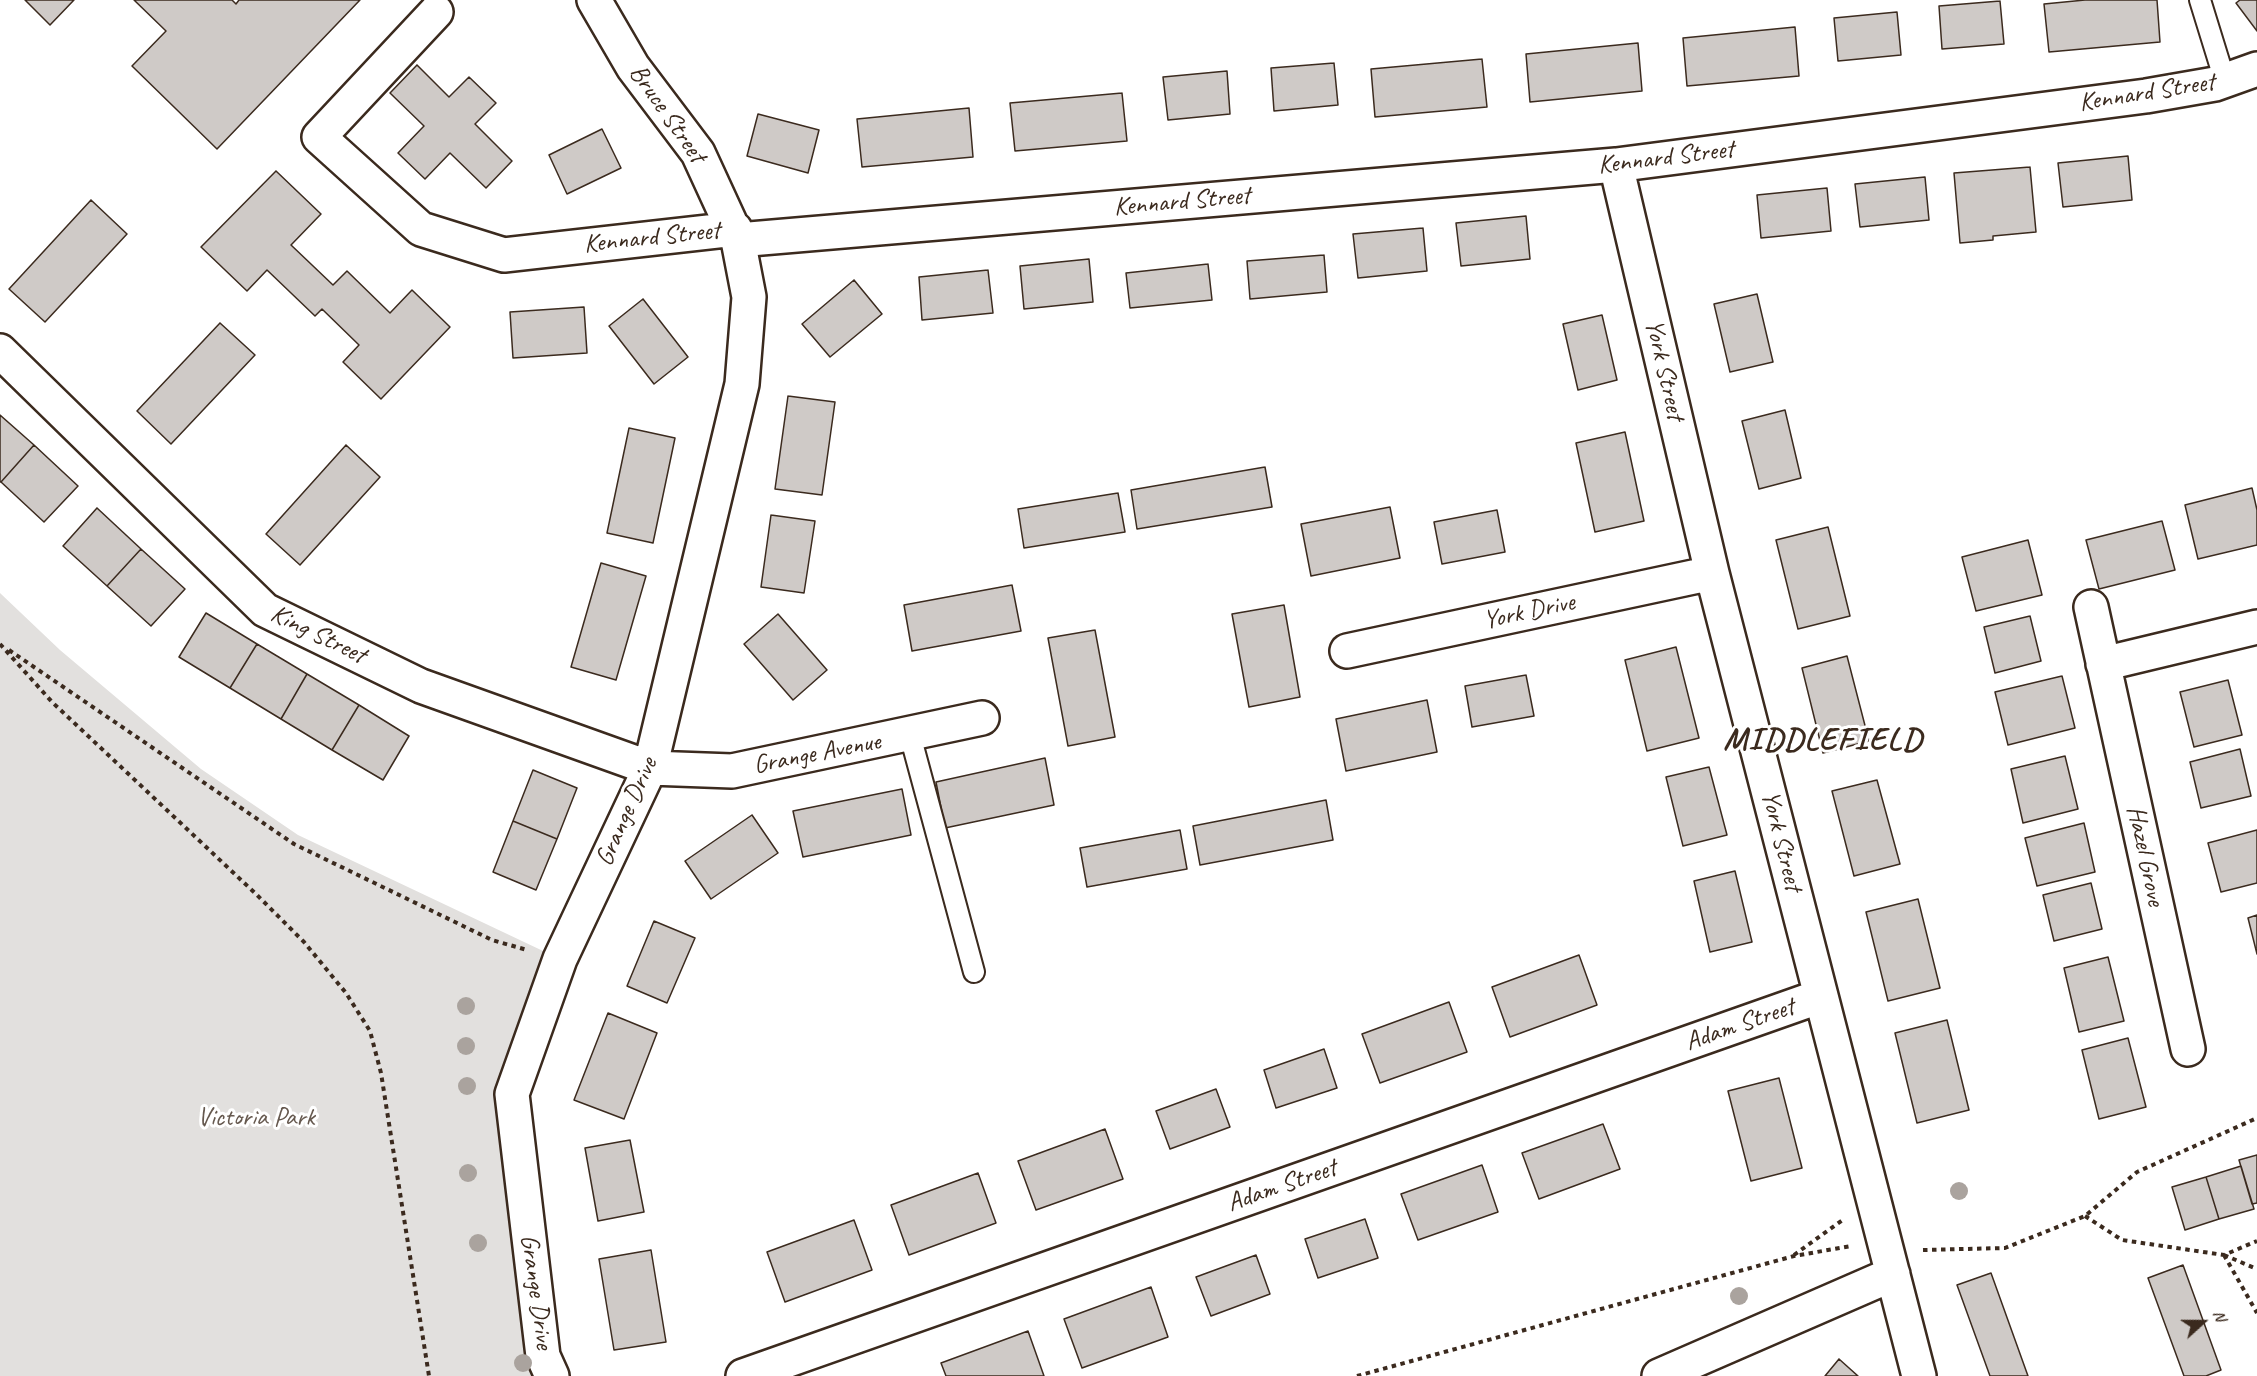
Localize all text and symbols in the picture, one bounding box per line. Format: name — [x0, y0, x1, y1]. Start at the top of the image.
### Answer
street label: Bruce Street — [622, 59, 712, 169]
street label: Kennard Street — [2077, 67, 2217, 119]
street label: Kennard Street — [1596, 134, 1736, 182]
street label: Kennard Street — [1113, 181, 1251, 223]
street label: Kennard Street — [582, 215, 722, 261]
street label: York Street — [1637, 317, 1691, 423]
street label: York Drive — [1480, 587, 1578, 637]
street label: King Street — [265, 599, 371, 671]
district label: MIDDLEFIELD — [1724, 722, 1922, 760]
street label: Grange Avenue — [751, 726, 883, 782]
street label: Grange Drive — [589, 753, 665, 871]
street label: York Street — [1753, 788, 1809, 894]
street label: Hazel Grove — [2119, 803, 2171, 909]
street label: Adam Street — [1681, 992, 1799, 1058]
park label: Victoria Park — [197, 1102, 315, 1134]
street label: Adam Street — [1223, 1153, 1341, 1219]
street label: Grange Drive — [513, 1233, 559, 1351]
north arrow — [2173, 1292, 2233, 1352]
text: N — [2209, 1307, 2231, 1324]

